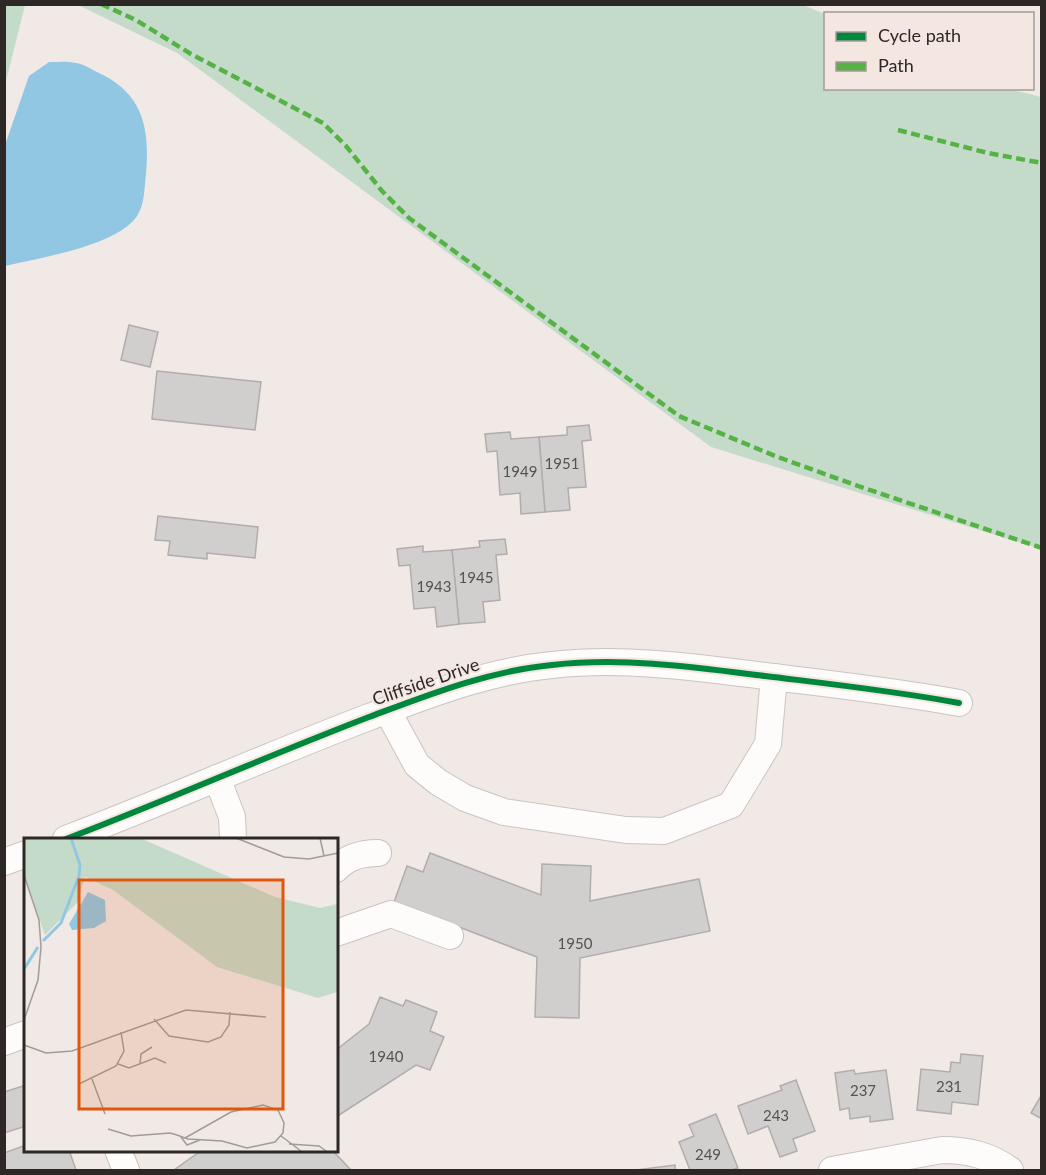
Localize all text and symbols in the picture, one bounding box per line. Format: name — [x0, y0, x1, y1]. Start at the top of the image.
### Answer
legend — [824, 12, 1034, 90]
text: Cycle path — [878, 24, 961, 46]
text: Path — [878, 54, 914, 76]
house number: 1951 — [545, 454, 579, 472]
house number: 1949 — [503, 462, 537, 480]
house number: 1945 — [459, 568, 493, 586]
house number: 1943 — [417, 577, 451, 595]
street label: Cliffside Drive — [369, 652, 482, 710]
inset map — [24, 838, 338, 1151]
house number: 1950 — [558, 934, 593, 952]
house number: 1940 — [369, 1047, 404, 1065]
house number: 231 — [936, 1077, 962, 1095]
house number: 237 — [850, 1081, 876, 1099]
house number: 243 — [763, 1106, 789, 1124]
house number: 249 — [695, 1145, 721, 1163]

